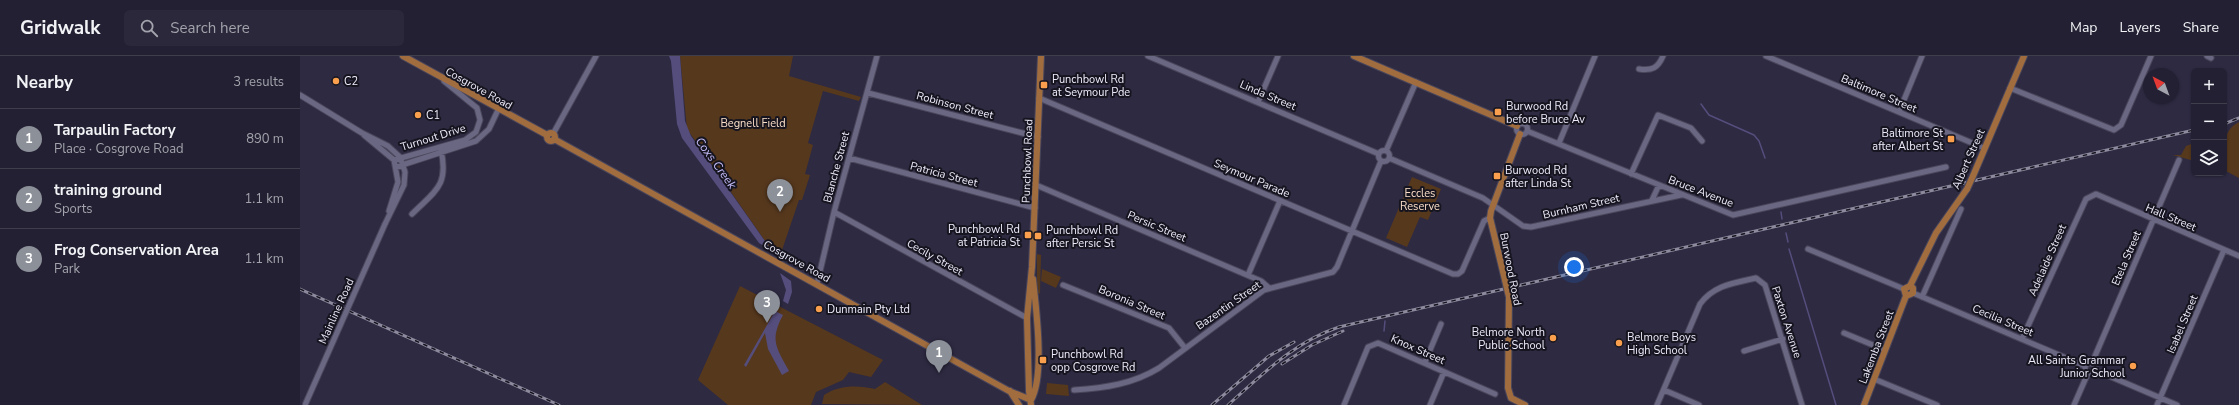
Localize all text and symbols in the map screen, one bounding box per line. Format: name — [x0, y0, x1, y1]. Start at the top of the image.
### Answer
search box — [124, 10, 404, 46]
text: Gridwalk — [20, 15, 100, 41]
icon: search — [138, 17, 160, 39]
text: Search here — [170, 18, 250, 38]
text: Map — [2070, 18, 2097, 37]
text: Layers — [2119, 18, 2161, 37]
text: Share — [2183, 18, 2219, 37]
street label: Cosgrove Road — [442, 64, 515, 113]
north arrow — [2143, 68, 2179, 104]
map controls — [2191, 68, 2227, 176]
button: + — [2191, 68, 2227, 104]
text: Nearby — [16, 71, 73, 94]
street label: Baltimore Street — [1839, 71, 1919, 116]
place label: Punchbowl Rd at Seymour Pde — [1052, 72, 1130, 100]
text: 3 results — [233, 73, 284, 91]
place label: C2 — [344, 74, 358, 89]
marker: C2 — [331, 76, 341, 86]
street label: Linda Street — [1237, 77, 1298, 114]
marker: Punchbowl Rd at Seymour Pde — [1039, 80, 1049, 90]
street label: Robinson Street — [915, 88, 995, 123]
place label: Burwood Rd before Bruce Av — [1506, 99, 1585, 127]
button: − — [2191, 104, 2227, 140]
marker: Burwood Rd before Bruce Av — [1493, 107, 1503, 117]
place label: C1 — [426, 108, 440, 123]
marker: C1 — [413, 110, 423, 120]
park label: Begnell Field — [720, 116, 786, 131]
street label: Punchbowl Road — [1019, 119, 1036, 203]
text: Tarpaulin Factory — [54, 120, 176, 140]
street label: Turnout Drive — [399, 120, 468, 154]
place label: Baltimore St after Albert St — [1872, 126, 1943, 154]
street label: Albert Street — [1948, 127, 1988, 192]
text: 1 — [25, 130, 33, 148]
text: 890 m — [246, 130, 284, 148]
street label: Blanche Street — [820, 130, 853, 204]
water label: Coxs Creek — [692, 134, 741, 193]
marker: Baltimore St after Albert St — [1946, 134, 1956, 144]
text: Place · Cosgrove Road — [54, 140, 184, 158]
button: layers — [2191, 140, 2227, 176]
street label: Seymour Parade — [1212, 156, 1292, 201]
street label: Patricia Street — [909, 158, 979, 191]
place label: Burwood Rd after Linda St — [1505, 163, 1571, 191]
marker: Burwood Rd after Linda St — [1492, 171, 1502, 181]
street label: Bruce Avenue — [1666, 172, 1736, 211]
pin: 2 — [767, 179, 793, 212]
text: training ground — [54, 180, 162, 200]
park label: Eccles Reserve — [1400, 186, 1440, 214]
text: 2 — [25, 190, 33, 208]
text: 1.1 km — [244, 190, 284, 208]
street label: Burnham Street — [1541, 190, 1621, 223]
text: Sports — [54, 200, 93, 218]
street label: Hall Street — [2143, 200, 2199, 235]
street label: Persic Street — [1125, 207, 1189, 246]
place label: Punchbowl Rd at Patricia St — [948, 222, 1020, 250]
street label: Adelaide Street — [2025, 222, 2070, 298]
place label: Punchbowl Rd after Persic St — [1046, 223, 1118, 251]
street label: Etela Street — [2108, 228, 2145, 288]
marker: Punchbowl Rd at Patricia St — [1023, 230, 1033, 240]
marker: Punchbowl Rd after Persic St — [1033, 231, 1043, 241]
street label: Burwood Road — [1496, 231, 1525, 307]
street label: Cecily Street — [904, 236, 966, 279]
street label: Cosgrove Road — [760, 237, 833, 286]
text: Frog Conservation Area — [54, 240, 219, 260]
text: 3 — [25, 250, 33, 268]
text: 1.1 km — [244, 250, 284, 268]
your location — [1564, 257, 1584, 277]
text: Park — [54, 260, 80, 278]
street label: Mainline Road — [315, 276, 358, 346]
street label: Bazentin Street — [1193, 277, 1264, 333]
street label: Boronia Street — [1096, 282, 1168, 323]
street label: Paxton Avenue — [1768, 284, 1805, 360]
pin: 3 — [754, 290, 780, 323]
street label: Isabel Street — [2163, 292, 2202, 356]
street label: Cecilia Street — [1970, 301, 2036, 340]
place label: Dunmain Pty Ltd — [827, 302, 910, 317]
marker: Dunmain Pty Ltd — [814, 304, 824, 314]
street label: Lakemba Street — [1856, 308, 1897, 386]
place label: Belmore North Public School — [1472, 325, 1546, 353]
place label: Belmore Boys High School — [1627, 330, 1696, 358]
street label: Knox Street — [1388, 331, 1447, 368]
marker: Belmore North Public School — [1548, 333, 1558, 343]
marker: Belmore Boys High School — [1614, 338, 1624, 348]
pin: 1 — [926, 340, 952, 373]
place label: Punchbowl Rd opp Cosgrove Rd — [1051, 347, 1135, 375]
place label: All Saints Grammar Junior School — [2028, 353, 2126, 381]
marker: Punchbowl Rd opp Cosgrove Rd — [1038, 355, 1048, 365]
marker: All Saints Grammar Junior School — [2128, 361, 2138, 371]

